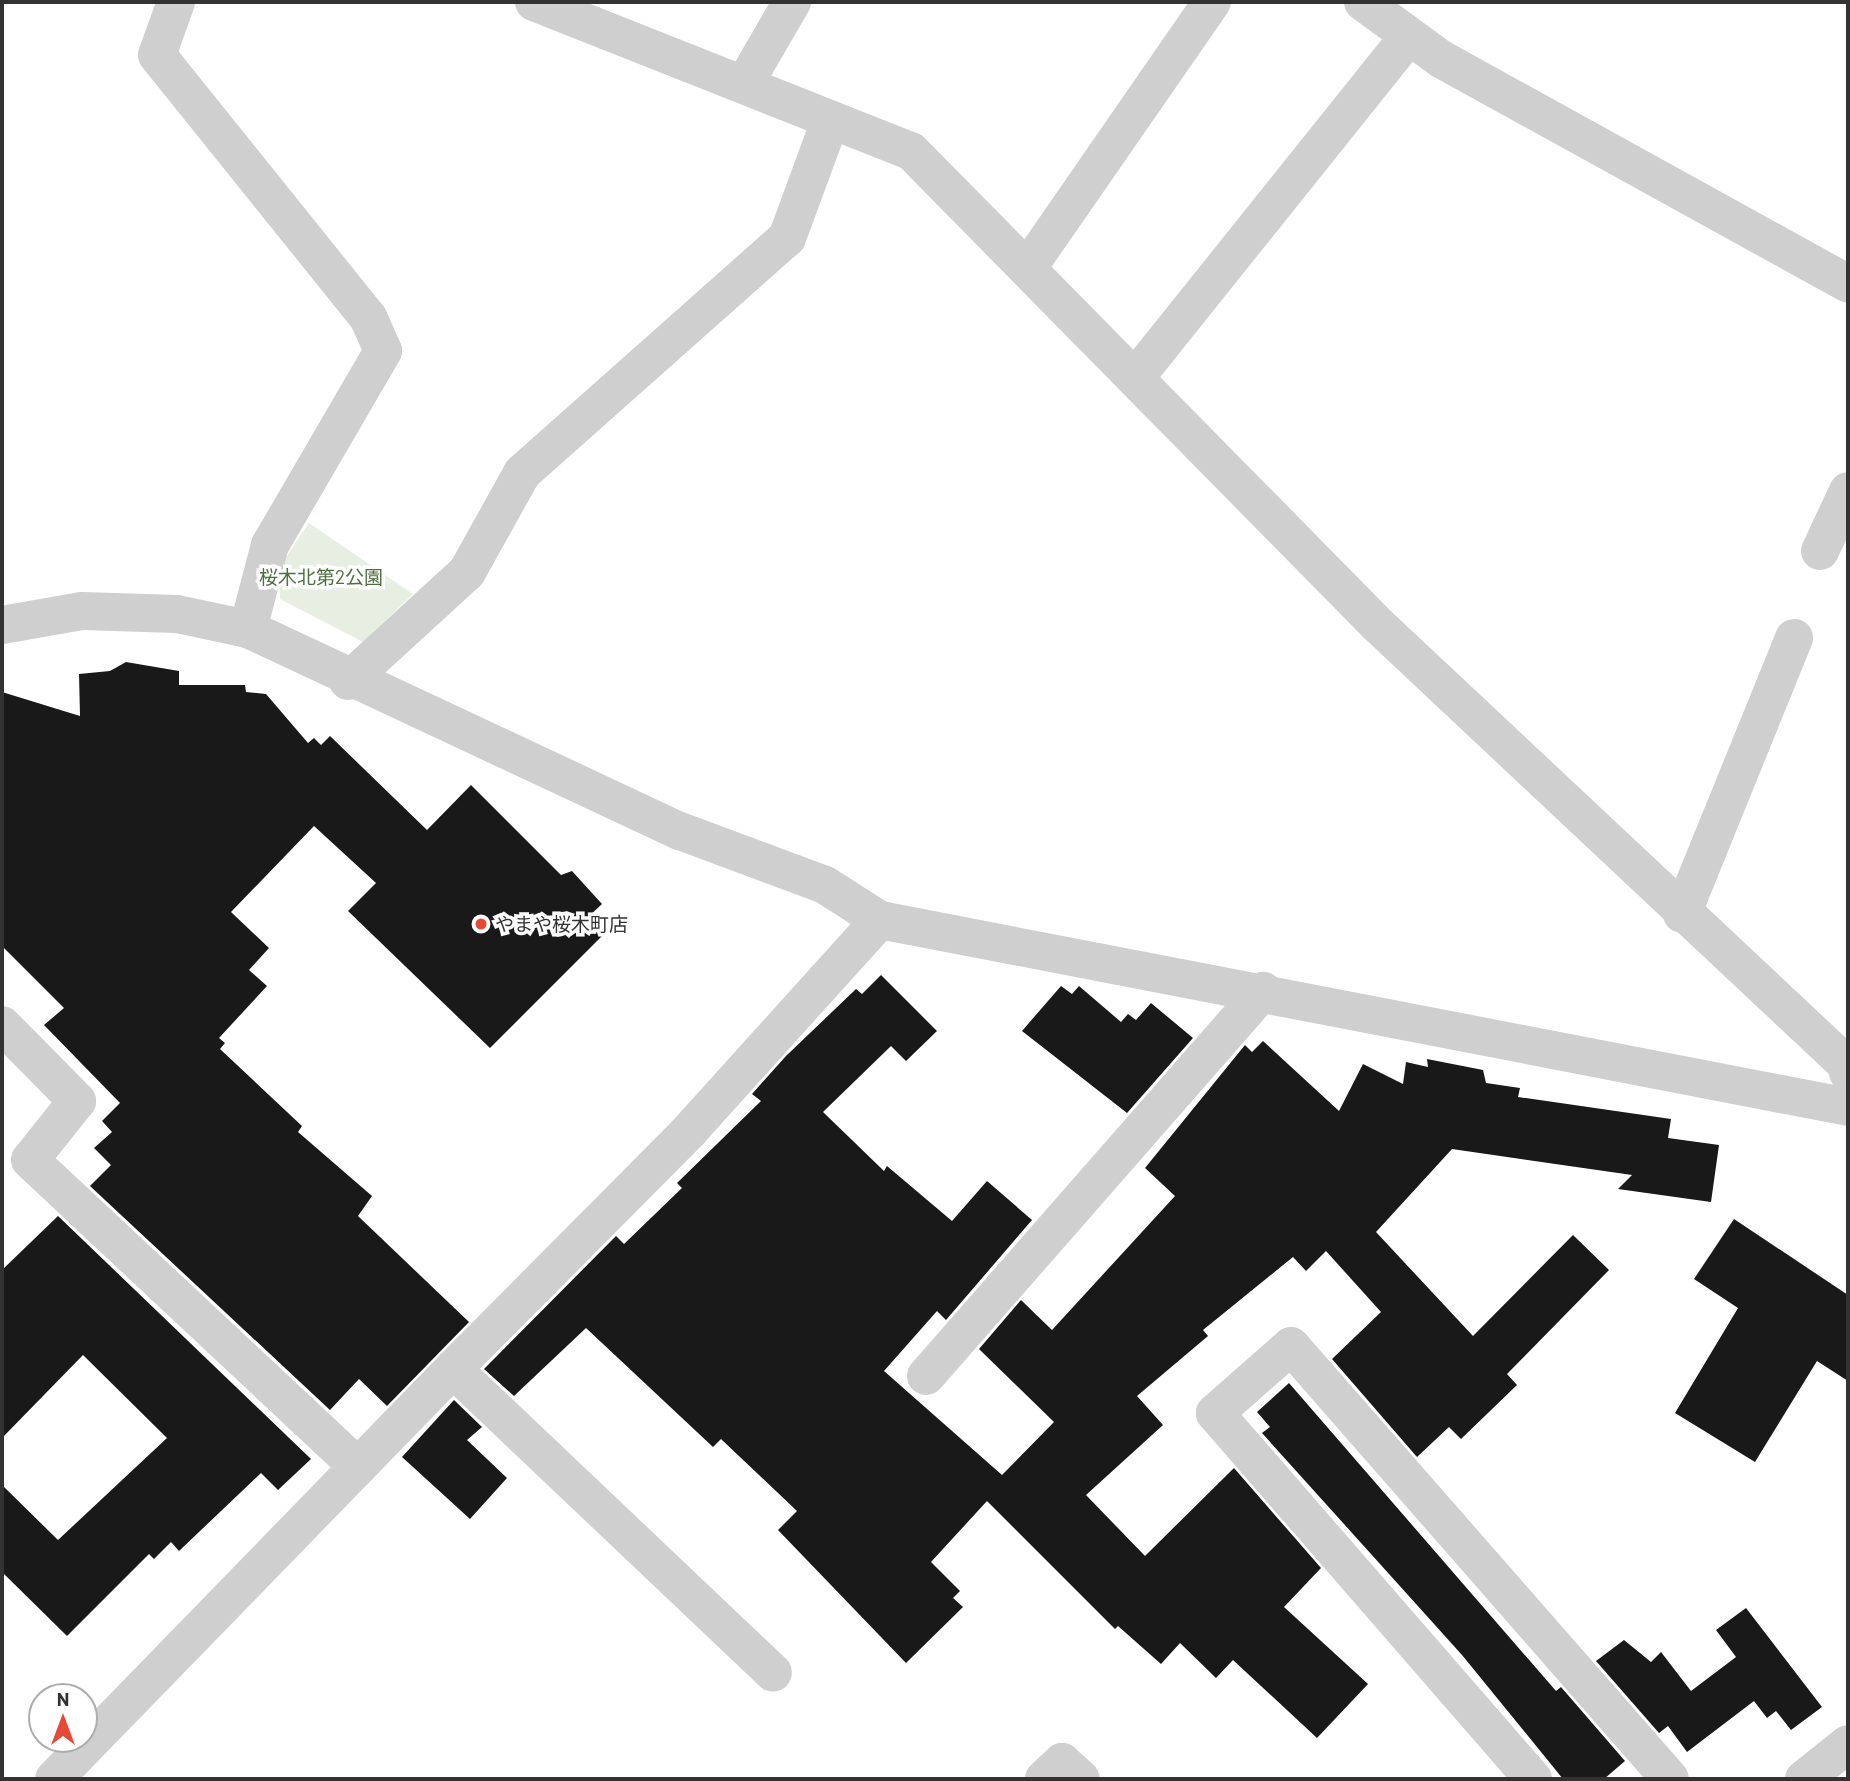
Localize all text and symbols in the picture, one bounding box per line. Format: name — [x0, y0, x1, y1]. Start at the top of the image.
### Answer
park label: 桜木北第2公園 — [259, 566, 383, 588]
place label: やまや桜木町店 — [495, 913, 628, 935]
marker: やまや桜木町店 — [473, 916, 489, 932]
north arrow — [28, 1683, 98, 1753]
text: N — [57, 1687, 69, 1710]

